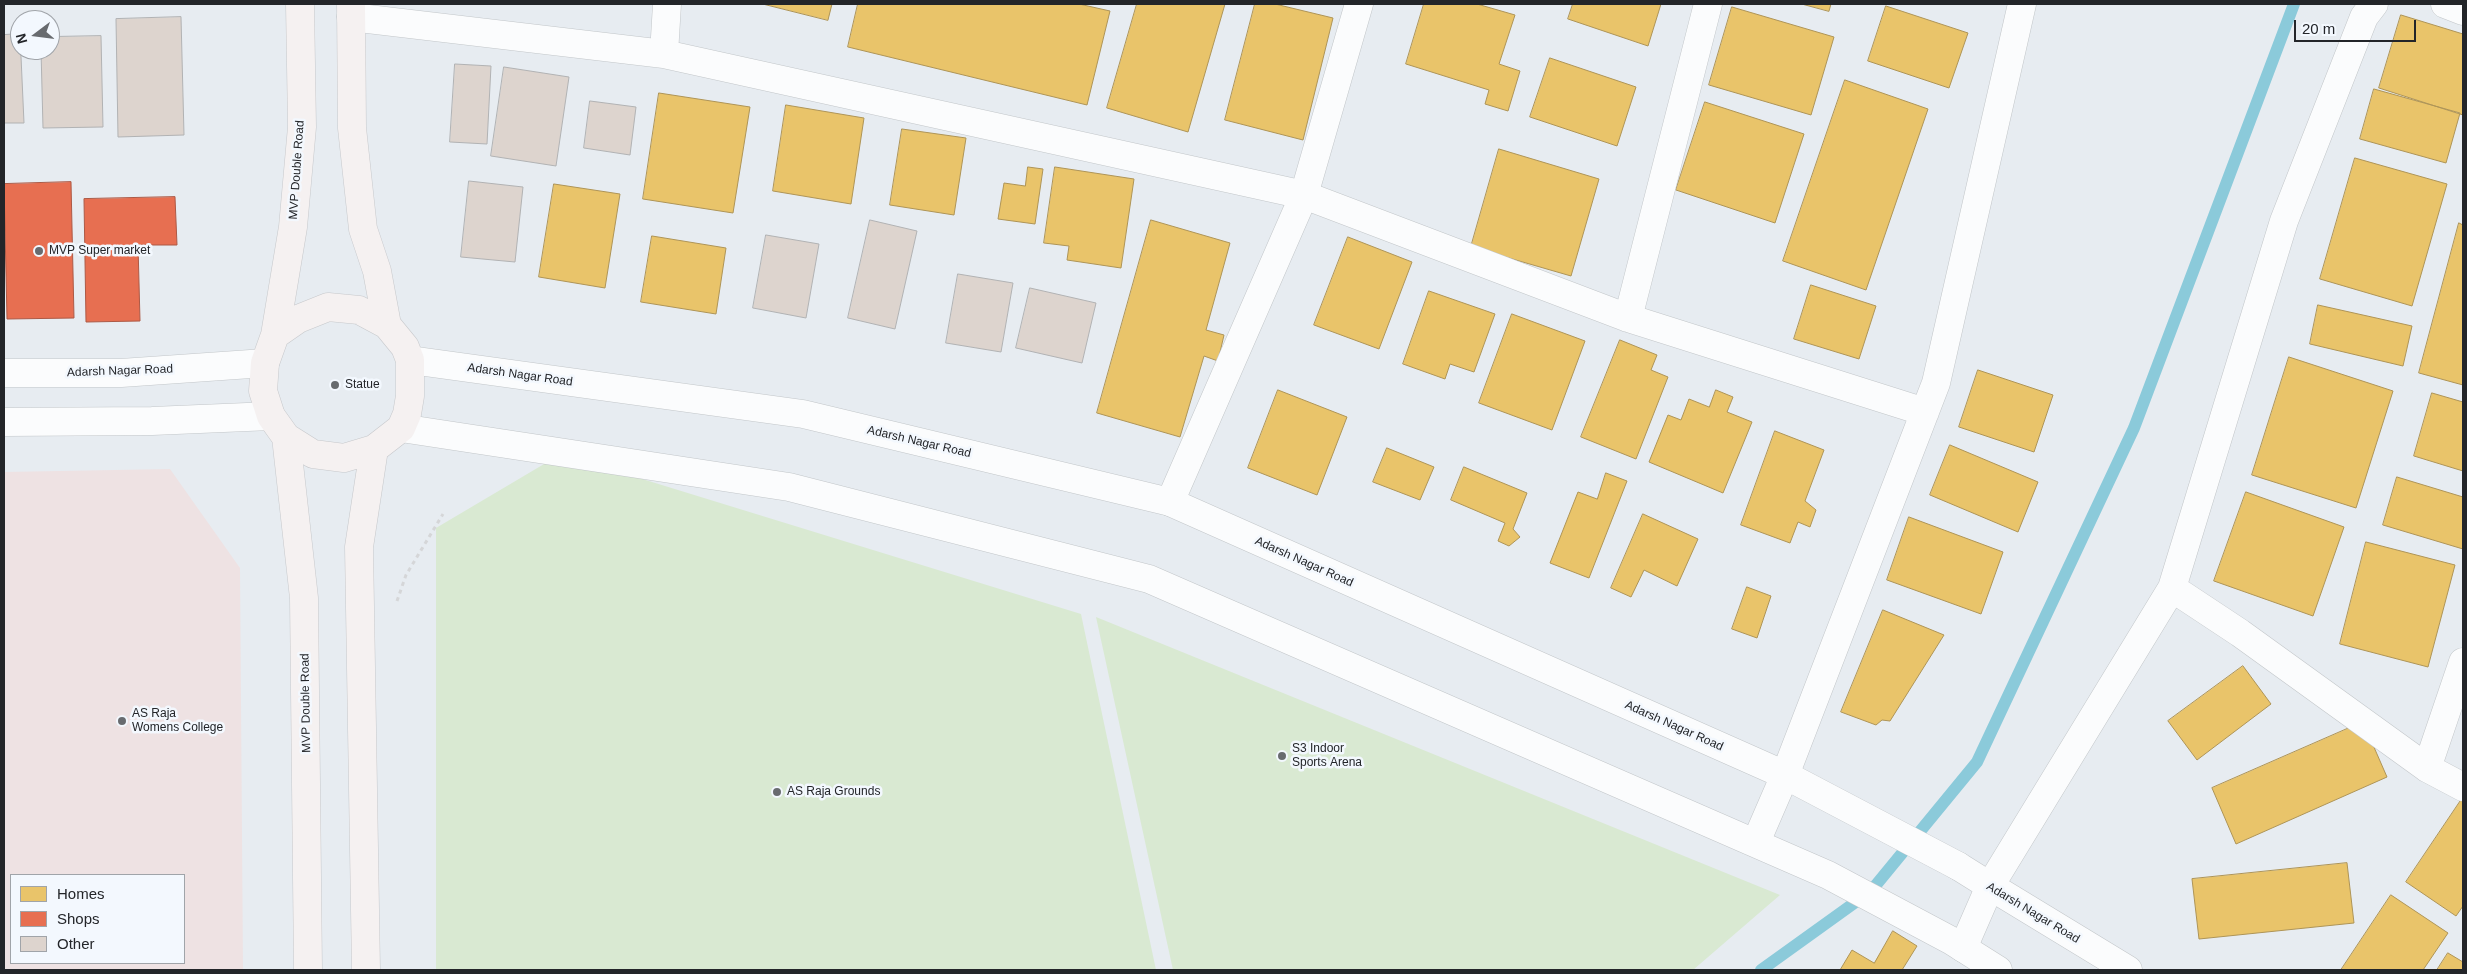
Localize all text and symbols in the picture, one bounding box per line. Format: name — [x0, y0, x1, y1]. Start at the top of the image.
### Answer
north arrow — [10, 10, 60, 60]
scale bar — [2297, 10, 2420, 42]
text: 20 m — [2302, 20, 2335, 37]
text: N — [12, 32, 31, 46]
street label: MVP Double Road — [286, 120, 308, 220]
place label: MVP Super market — [49, 244, 150, 258]
marker: MVP Super market — [33, 245, 45, 257]
street label: Adarsh Nagar Road — [466, 360, 574, 390]
street label: Adarsh Nagar Road — [67, 362, 173, 380]
place label: Statue — [345, 378, 380, 392]
marker: Statue — [329, 379, 341, 391]
street label: Adarsh Nagar Road — [866, 423, 972, 461]
street label: Adarsh Nagar Road — [1253, 534, 1355, 590]
street label: MVP Double Road — [298, 653, 314, 753]
street label: Adarsh Nagar Road — [1623, 698, 1725, 754]
place label: AS Raja Womens College — [132, 707, 223, 735]
marker: AS Raja Womens College — [116, 715, 128, 727]
place label: S3 Indoor Sports Arena — [1292, 742, 1362, 770]
marker: S3 Indoor Sports Arena — [1276, 750, 1288, 762]
place label: AS Raja Grounds — [787, 785, 880, 799]
marker: AS Raja Grounds — [771, 786, 783, 798]
legend — [10, 874, 185, 964]
street label: Adarsh Nagar Road — [1984, 880, 2082, 946]
text: Homes — [57, 885, 105, 902]
text: Shops — [57, 910, 100, 927]
text: Other — [57, 935, 95, 952]

